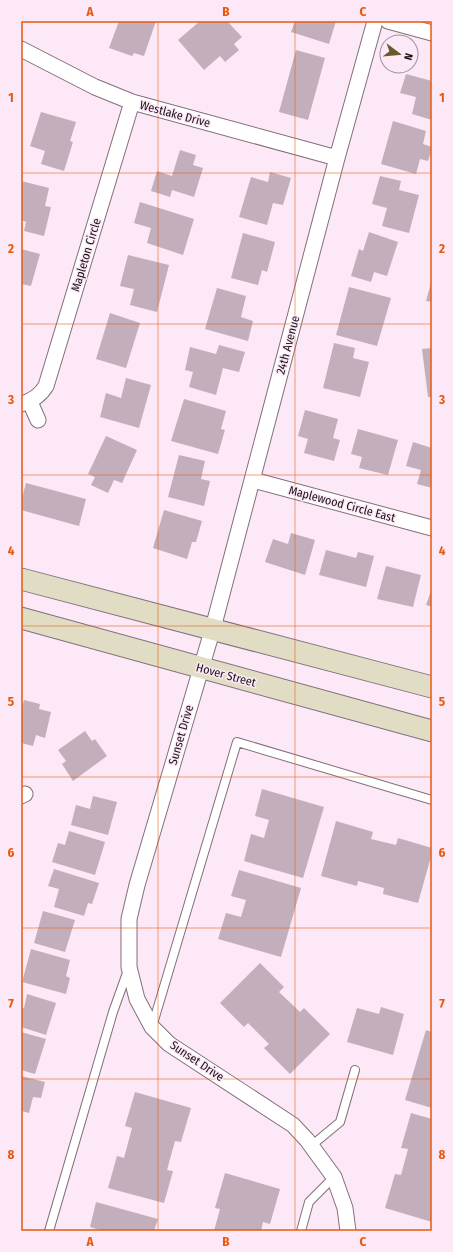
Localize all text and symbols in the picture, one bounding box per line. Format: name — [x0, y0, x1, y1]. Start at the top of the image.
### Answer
text: A — [85, 4, 94, 19]
text: B — [222, 4, 230, 19]
text: C — [360, 4, 367, 19]
north arrow — [379, 34, 419, 74]
text: N — [401, 52, 415, 62]
text: 1 — [8, 90, 14, 105]
text: 1 — [439, 90, 445, 105]
street label: Westlake Drive — [138, 98, 212, 130]
street label: Mapleton Circle — [68, 216, 104, 293]
text: 2 — [7, 241, 14, 256]
text: 2 — [438, 241, 445, 256]
street label: 24th Avenue — [273, 314, 303, 376]
text: 3 — [7, 392, 14, 407]
text: 3 — [438, 392, 445, 407]
street label: Maplewood Circle East — [287, 483, 397, 525]
text: 4 — [8, 543, 15, 558]
text: 4 — [439, 543, 446, 558]
street label: Hover Street — [195, 660, 257, 690]
text: 5 — [8, 694, 14, 709]
text: 5 — [439, 694, 445, 709]
street label: Sunset Drive — [166, 703, 196, 767]
text: 6 — [8, 845, 15, 860]
text: 6 — [439, 845, 446, 860]
text: 7 — [8, 996, 14, 1011]
text: 7 — [439, 996, 445, 1011]
street label: Sunset Drive — [167, 1038, 227, 1084]
text: 8 — [8, 1147, 15, 1162]
text: 8 — [439, 1147, 446, 1162]
text: A — [85, 1234, 94, 1249]
text: B — [222, 1234, 230, 1249]
text: C — [360, 1234, 367, 1249]

